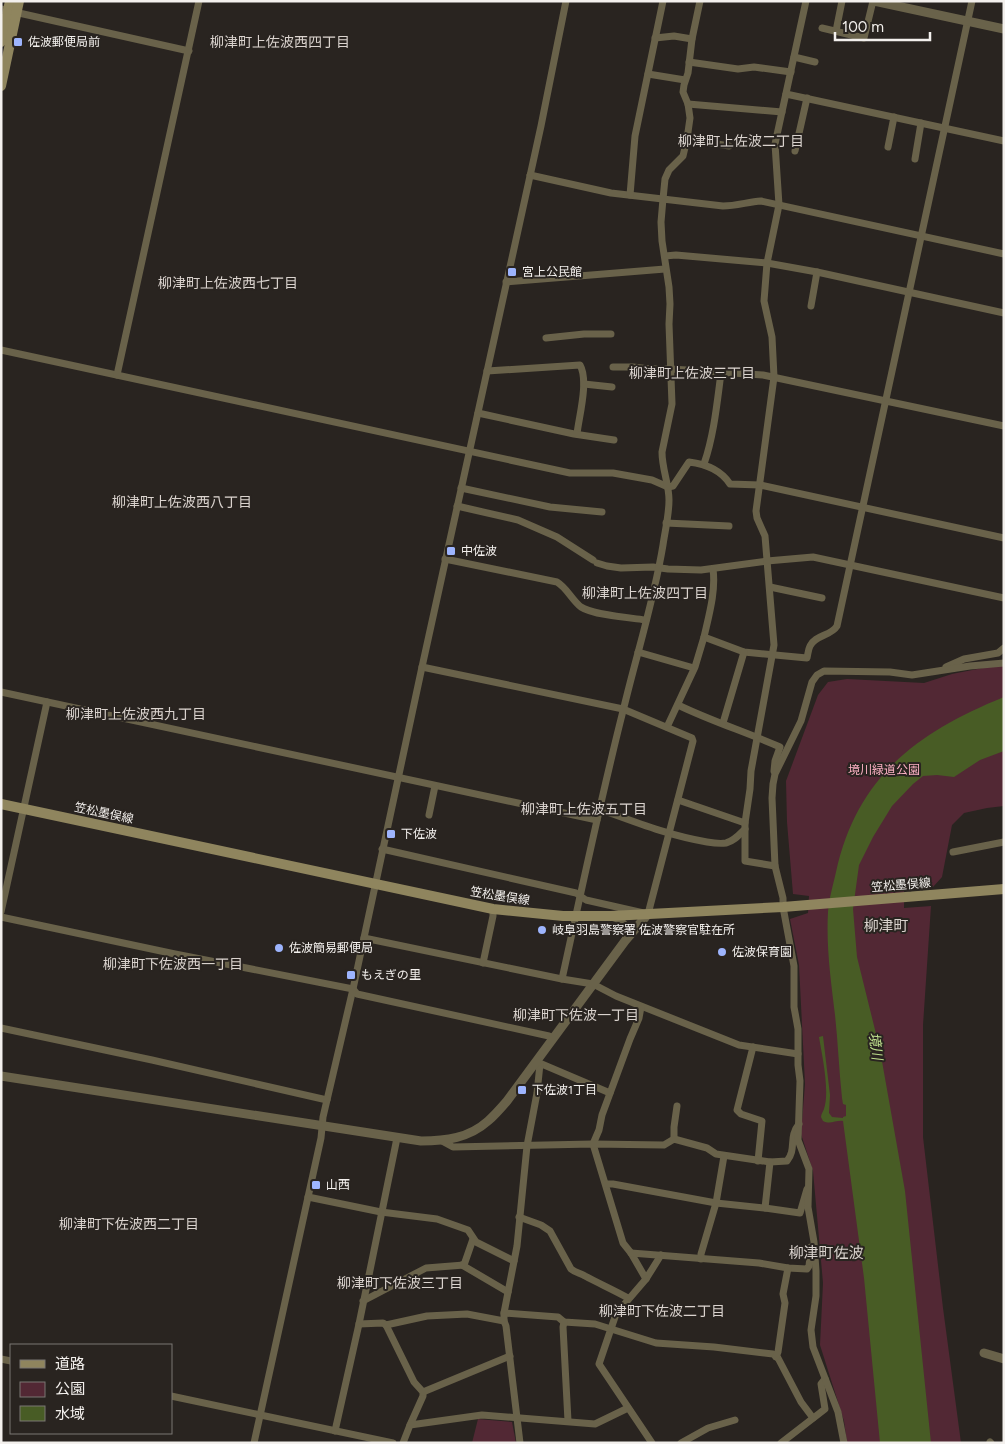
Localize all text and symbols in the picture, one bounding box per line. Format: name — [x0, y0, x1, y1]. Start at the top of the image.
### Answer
scale bar — [835, 10, 930, 42]
text: 100 m — [842, 18, 884, 36]
district label: 柳津町上佐波西四丁目 — [210, 34, 350, 51]
place label: 佐波郵便局前 — [28, 35, 100, 49]
marker: 佐波郵便局前 — [12, 36, 24, 48]
district label: 柳津町上佐波二丁目 — [678, 133, 804, 150]
place label: 宮上公民館 — [522, 265, 582, 279]
marker: 宮上公民館 — [506, 266, 518, 278]
district label: 柳津町上佐波西七丁目 — [158, 275, 298, 292]
district label: 柳津町上佐波三丁目 — [629, 365, 755, 382]
district label: 柳津町上佐波西八丁目 — [112, 494, 252, 511]
place label: 中佐波 — [461, 544, 497, 558]
marker: 中佐波 — [445, 545, 457, 557]
district label: 柳津町上佐波四丁目 — [582, 585, 708, 602]
district label: 柳津町上佐波西九丁目 — [66, 706, 206, 723]
park label: 境川緑道公園 — [848, 763, 920, 777]
street label: 笠松墨俣線 — [73, 800, 135, 826]
district label: 柳津町上佐波五丁目 — [521, 801, 647, 818]
place label: 下佐波 — [401, 827, 437, 841]
marker: 下佐波 — [385, 828, 397, 840]
street label: 笠松墨俣線 — [870, 875, 932, 895]
street label: 笠松墨俣線 — [469, 884, 531, 908]
district label: 柳津町 — [863, 917, 909, 935]
place label: 岐阜羽島警察署 佐波警察官駐在所 — [552, 923, 735, 937]
marker: 岐阜羽島警察署 佐波警察官駐在所 — [536, 924, 548, 936]
place label: 佐波簡易郵便局 — [289, 941, 373, 955]
marker: 佐波簡易郵便局 — [273, 942, 285, 954]
place label: 佐波保育園 — [732, 945, 792, 959]
marker: 佐波保育園 — [716, 946, 728, 958]
district label: 柳津町下佐波西一丁目 — [103, 956, 243, 973]
place label: もえぎの里 — [361, 968, 421, 982]
marker: もえぎの里 — [345, 969, 357, 981]
district label: 柳津町下佐波一丁目 — [513, 1007, 639, 1024]
water label: 境川 — [865, 1031, 886, 1063]
place label: 下佐波1丁目 — [532, 1083, 597, 1097]
marker: 下佐波1丁目 — [516, 1084, 528, 1096]
place label: 山西 — [326, 1178, 350, 1192]
marker: 山西 — [310, 1179, 322, 1191]
district label: 柳津町下佐波西二丁目 — [59, 1216, 199, 1233]
district label: 柳津町佐波 — [788, 1244, 864, 1262]
district label: 柳津町下佐波三丁目 — [337, 1275, 463, 1292]
district label: 柳津町下佐波二丁目 — [599, 1303, 725, 1320]
legend — [10, 1344, 172, 1434]
text: 道路 — [55, 1355, 85, 1373]
text: 公園 — [55, 1380, 85, 1398]
text: 水域 — [55, 1405, 85, 1423]

